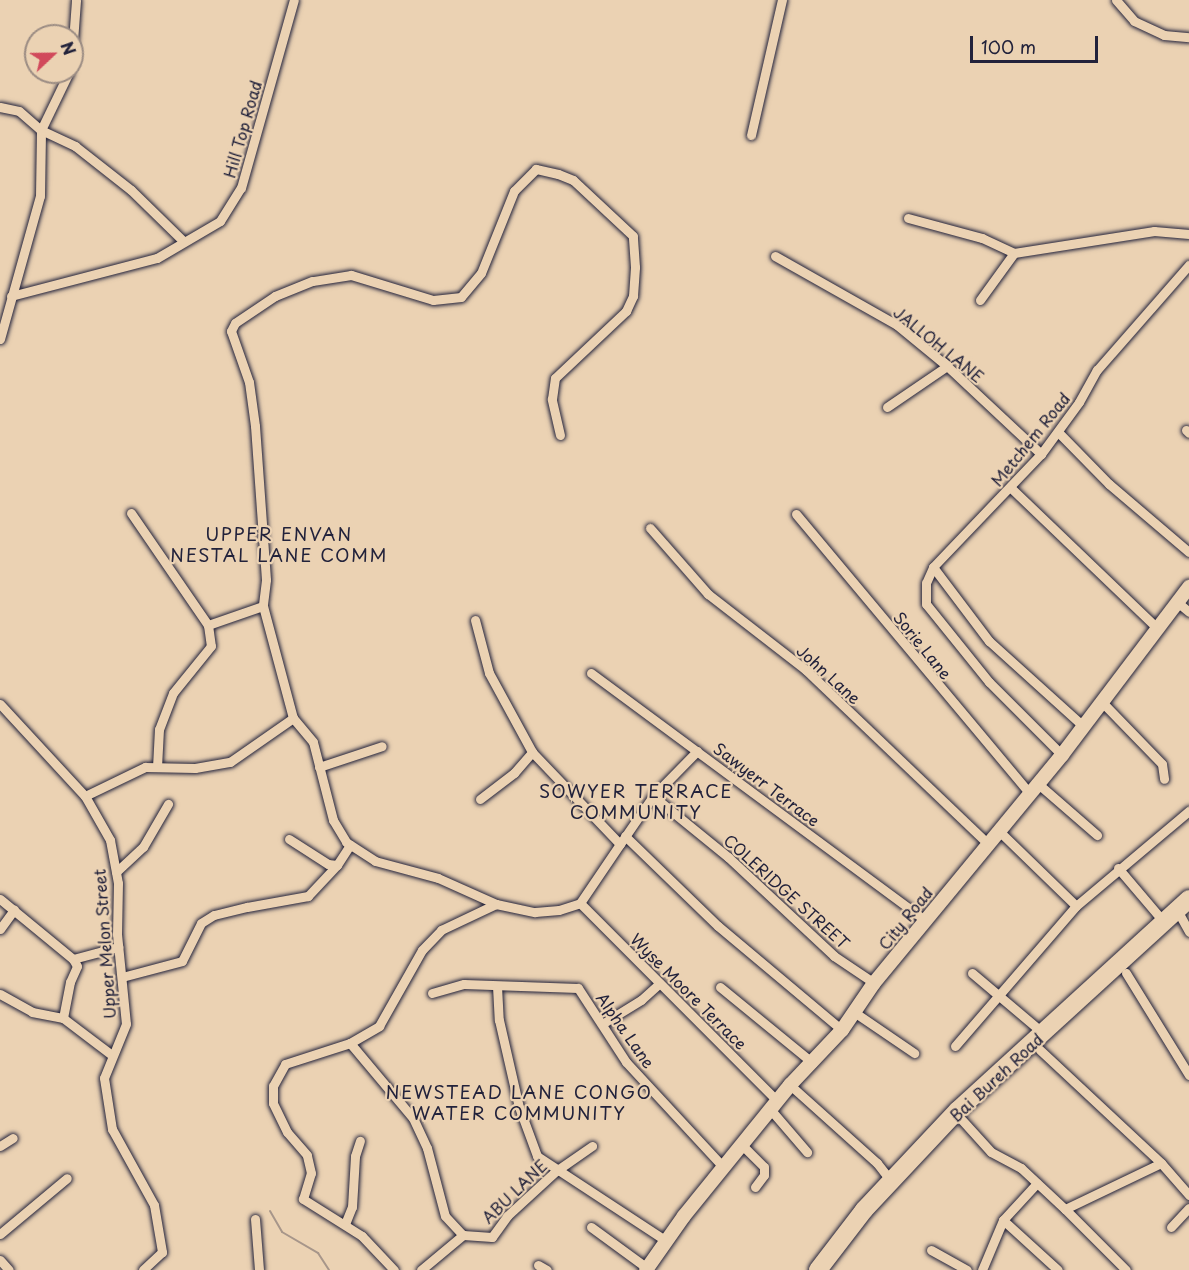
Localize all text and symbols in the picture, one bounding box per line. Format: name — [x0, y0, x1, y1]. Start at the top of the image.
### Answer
north arrow — [24, 24, 84, 84]
scale bar — [973, 24, 1100, 62]
text: 100 m — [981, 33, 1036, 60]
text: N — [55, 38, 82, 58]
street label: Hill Top Road — [219, 77, 265, 181]
street label: JALLOH LANE — [889, 301, 989, 387]
street label: Metchem Road — [986, 388, 1074, 490]
district label: UPPER ENVAN NESTAL LANE COMM — [170, 524, 388, 566]
street label: Sorie Lane — [890, 607, 956, 683]
street label: John Lane — [793, 640, 865, 708]
street label: Sawyerr Terrace — [710, 738, 824, 830]
district label: SOWYER TERRACE COMMUNITY — [540, 781, 732, 824]
street label: COLERIDGE STREET — [720, 829, 854, 953]
street label: Upper Melon Street — [89, 867, 119, 1021]
street label: City Road — [874, 882, 936, 954]
street label: Wyse Moore Terrace — [626, 928, 752, 1054]
street label: Alpha Lane — [593, 989, 659, 1071]
street label: Bai Bureh Road — [945, 1029, 1047, 1125]
district label: NEWSTEAD LANE CONGO WATER COMMUNITY — [385, 1082, 653, 1124]
street label: ABU LANE — [477, 1155, 551, 1227]

